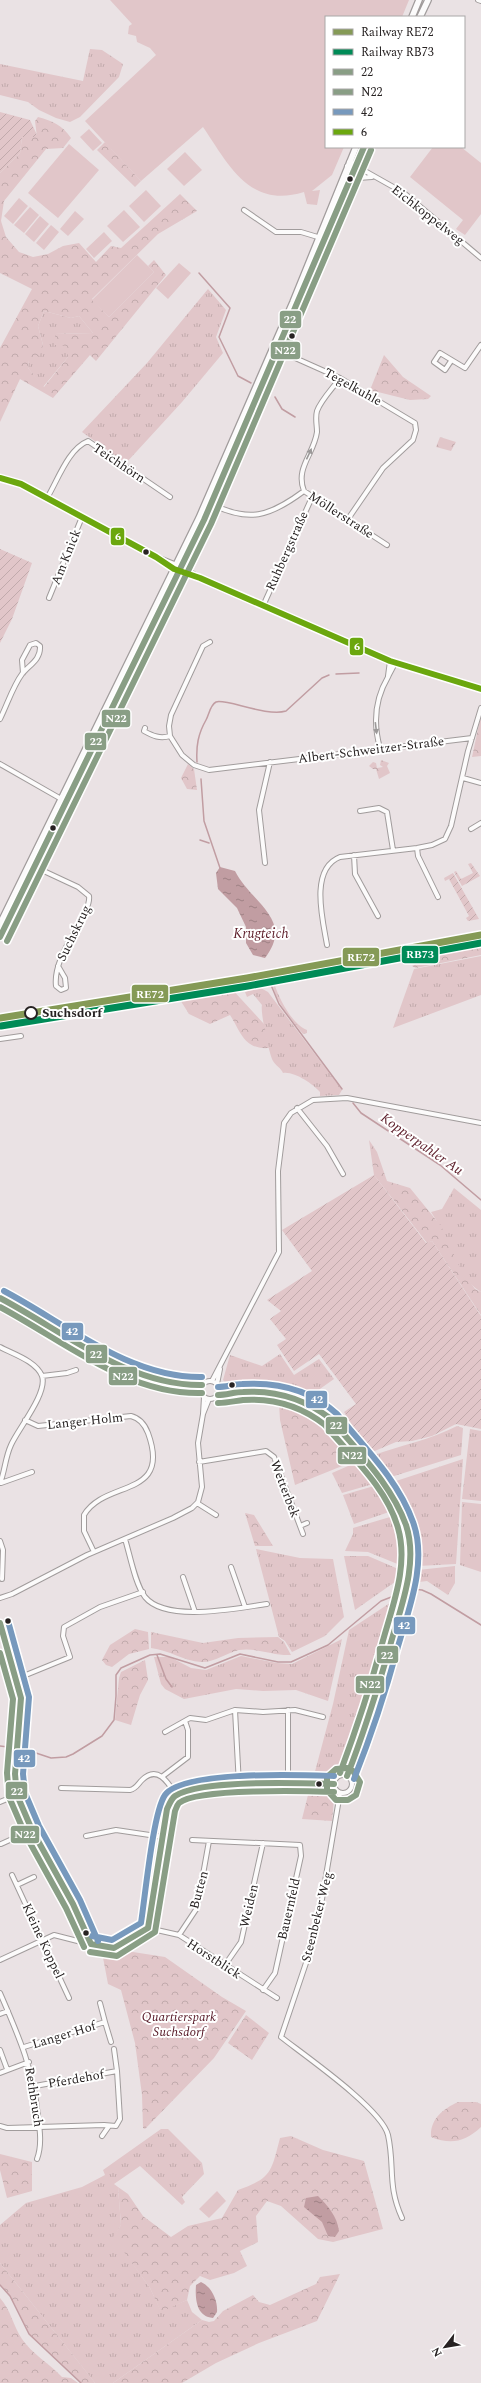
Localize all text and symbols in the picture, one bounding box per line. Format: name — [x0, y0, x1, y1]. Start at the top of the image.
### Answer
legend — [325, 16, 465, 148]
text: Railway RE72 — [361, 23, 434, 42]
text: Railway RB73 — [361, 43, 434, 62]
text: 22 — [361, 63, 373, 82]
text: N22 — [361, 83, 383, 102]
text: 42 — [361, 103, 373, 122]
text: 6 — [361, 123, 367, 142]
unlabelled marker — [345, 174, 355, 184]
street label: Eichkoppelweg — [387, 180, 469, 250]
line badge: 22 — [279, 310, 302, 329]
text: 22 — [284, 311, 296, 328]
unlabelled marker — [287, 331, 297, 341]
line badge: N22 — [270, 341, 301, 360]
text: N22 — [274, 342, 296, 359]
street label: Tegelkuhle — [320, 363, 386, 411]
street label: Teichhörn — [89, 438, 150, 488]
one-way arrow — [306, 448, 312, 459]
street label: Möllerstraße — [304, 486, 378, 544]
street label: Ruhbergstraße — [261, 508, 313, 594]
street label: Am Knick — [46, 526, 86, 588]
line badge: 6 — [110, 527, 125, 546]
text: 6 — [115, 528, 121, 545]
unlabelled marker — [141, 547, 151, 557]
line badge: 6 — [349, 637, 364, 656]
text: 6 — [354, 638, 360, 655]
line badge: N22 — [101, 709, 131, 728]
text: N22 — [105, 710, 127, 727]
one-way arrow — [373, 722, 379, 734]
street label: Albert-Schweitzer-Straße — [297, 731, 445, 769]
line badge: 22 — [84, 732, 107, 751]
text: 22 — [90, 733, 102, 750]
unlabelled marker — [48, 823, 58, 833]
street label: Suchskrug — [52, 901, 96, 965]
water label: Krugteich — [233, 923, 289, 944]
line badge: RB73 — [401, 945, 439, 964]
text: RB73 — [406, 946, 434, 963]
line badge: RE72 — [342, 947, 380, 967]
text: RE72 — [347, 949, 375, 966]
line badge: RE72 — [131, 984, 169, 1003]
text: RE72 — [136, 986, 164, 1003]
place label: Suchsdorf — [42, 1003, 103, 1023]
marker: Suchsdorf — [24, 1006, 38, 1020]
water label: Kopperpahler Au — [376, 1108, 468, 1181]
line badge: 42 — [61, 1322, 84, 1341]
text: 42 — [66, 1323, 78, 1340]
line badge: 22 — [85, 1344, 108, 1364]
text: 22 — [90, 1346, 102, 1363]
line badge: N22 — [108, 1366, 138, 1386]
text: N22 — [112, 1368, 134, 1385]
unlabelled marker — [227, 1380, 237, 1390]
line badge: 42 — [305, 1390, 328, 1409]
text: 42 — [311, 1391, 323, 1408]
street label: Langer Holm — [46, 1407, 124, 1435]
line badge: 22 — [325, 1416, 348, 1435]
text: 22 — [330, 1417, 342, 1434]
line badge: N22 — [337, 1446, 367, 1465]
text: N22 — [341, 1447, 363, 1464]
street label: Wetterbek — [265, 1457, 305, 1521]
unlabelled marker — [3, 1616, 13, 1626]
line badge: 42 — [393, 1616, 416, 1635]
text: 42 — [398, 1617, 410, 1634]
line badge: 22 — [376, 1645, 399, 1664]
text: 22 — [381, 1647, 393, 1664]
line badge: N22 — [355, 1675, 385, 1694]
text: N22 — [359, 1676, 381, 1693]
line badge: 42 — [13, 1749, 36, 1768]
text: 42 — [18, 1750, 30, 1767]
unlabelled marker — [314, 1779, 324, 1789]
line badge: 22 — [5, 1781, 28, 1800]
text: 22 — [11, 1783, 23, 1800]
line badge: N22 — [10, 1825, 40, 1844]
text: N22 — [14, 1826, 36, 1843]
street label: Butten — [184, 1868, 214, 1911]
street label: Steenbeker Weg — [296, 1870, 338, 1964]
street label: Bauernfeld — [272, 1876, 306, 1942]
street label: Weiden — [234, 1882, 264, 1930]
street label: Kleine Koppel — [17, 1900, 69, 1982]
unlabelled marker — [81, 1928, 91, 1938]
street label: Horstblick — [183, 1934, 245, 1984]
park label: Quartierspark Suchsdorf — [142, 2007, 216, 2042]
street label: Langer Hof — [30, 2015, 100, 2054]
street label: Pferdehof — [46, 2064, 107, 2094]
street label: Rethbruch — [19, 2066, 49, 2129]
north arrow — [425, 2327, 465, 2367]
text: N — [427, 2344, 446, 2360]

